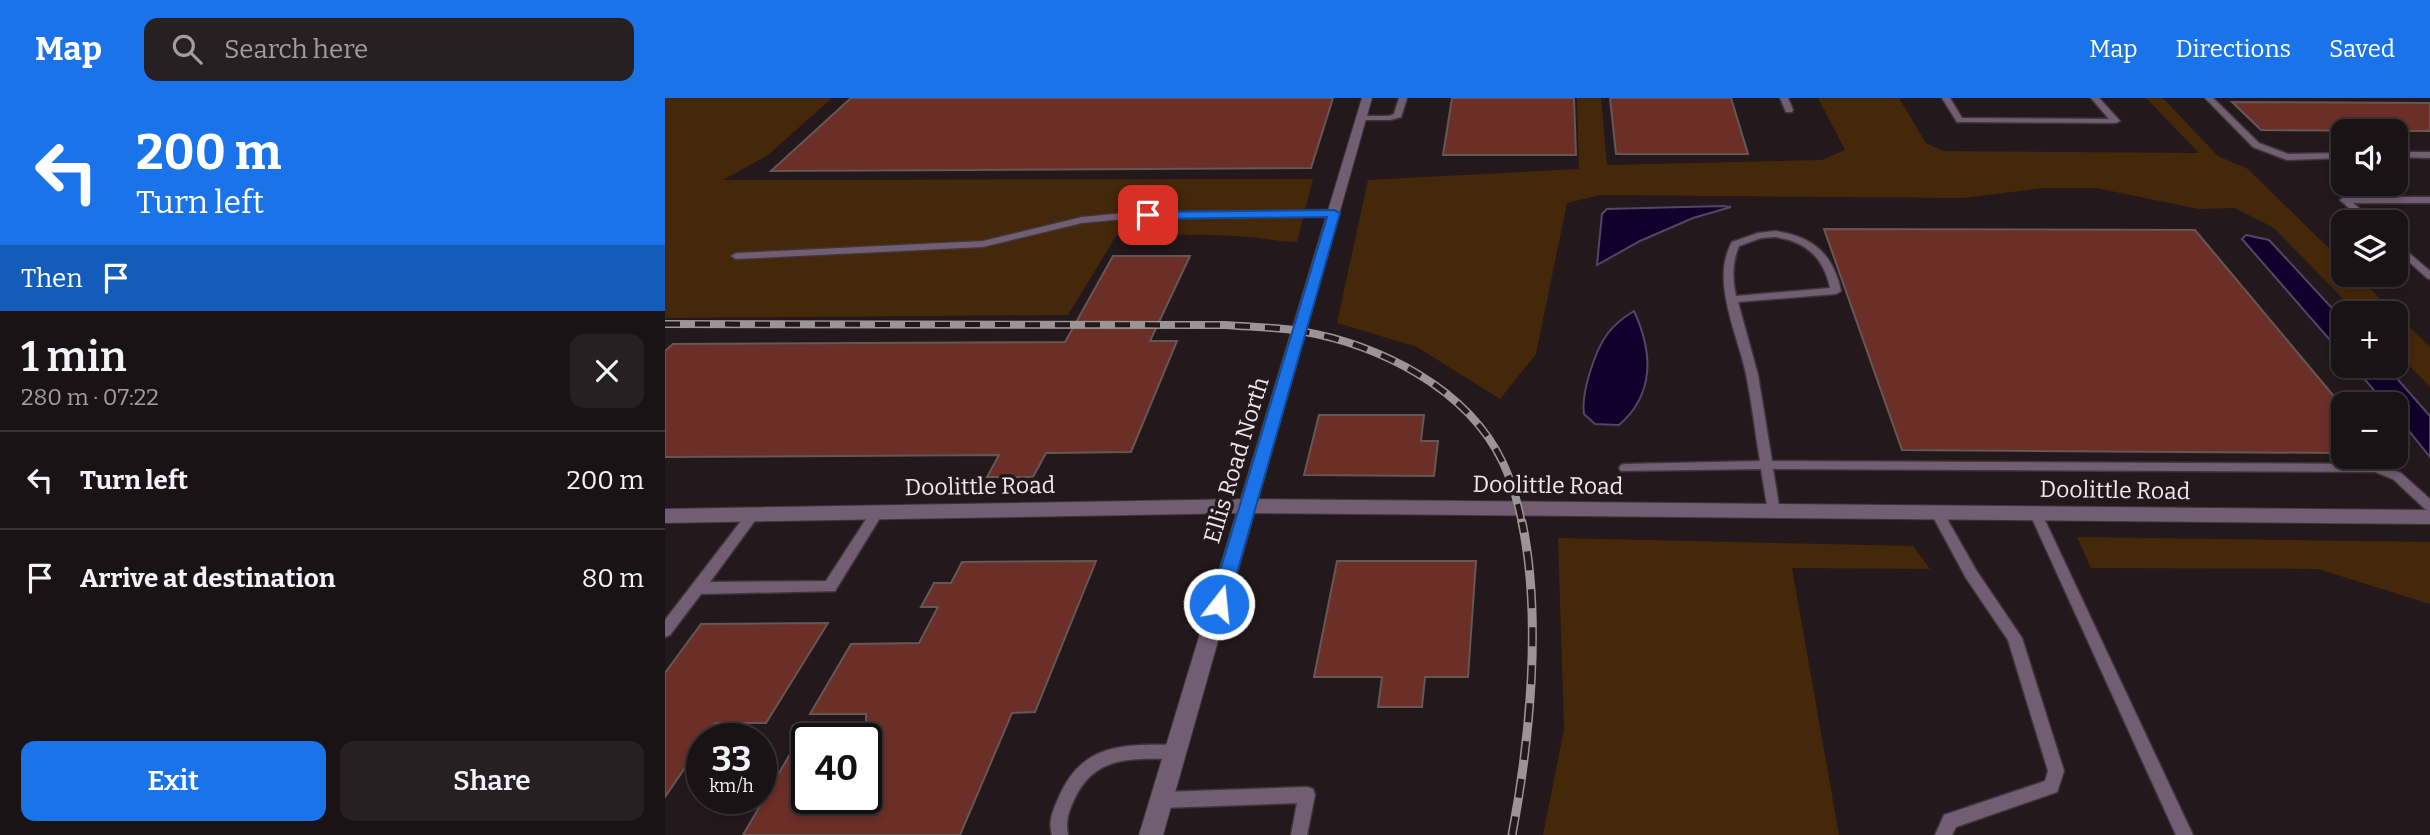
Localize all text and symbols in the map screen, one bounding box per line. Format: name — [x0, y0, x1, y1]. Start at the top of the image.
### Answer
search box — [144, 18, 634, 81]
text: Map — [35, 29, 102, 69]
icon: search — [168, 30, 206, 68]
text: Search here — [224, 34, 368, 65]
text: Map — [2089, 35, 2138, 63]
text: Directions — [2176, 35, 2291, 63]
text: Saved — [2329, 35, 2395, 63]
map controls — [2331, 119, 2408, 469]
button: sound — [2331, 119, 2408, 196]
text: 200 m — [136, 123, 281, 182]
icon: left — [21, 126, 112, 217]
text: Turn left — [136, 183, 264, 221]
pin — [1118, 185, 1178, 245]
icon: arrive — [1129, 196, 1167, 234]
button: layers — [2331, 210, 2408, 287]
icon: arrive — [97, 259, 135, 297]
text: Then — [21, 263, 83, 294]
button: + — [2331, 301, 2408, 378]
text: 1 min — [21, 332, 127, 382]
button: close — [570, 334, 644, 408]
street label: Ellis Road North — [1197, 374, 1275, 546]
text: 280 m · 07:22 — [21, 383, 159, 411]
button: − — [2331, 392, 2408, 469]
icon: left — [21, 461, 59, 499]
text: Turn left — [80, 465, 188, 496]
text: 200 m — [567, 465, 644, 496]
street label: Doolittle Road — [1472, 470, 1624, 500]
street label: Doolittle Road — [904, 471, 1056, 501]
street label: Doolittle Road — [2039, 475, 2191, 505]
icon: arrive — [21, 559, 59, 597]
text: Arrive at destination — [80, 563, 335, 594]
text: 80 m — [582, 563, 644, 594]
position arrow — [1182, 567, 1256, 641]
speed limit sign: 40 — [791, 723, 882, 814]
text: 33 — [712, 738, 751, 780]
button: Exit — [21, 741, 326, 821]
button: Share — [340, 741, 644, 821]
text: km/h — [709, 775, 754, 797]

